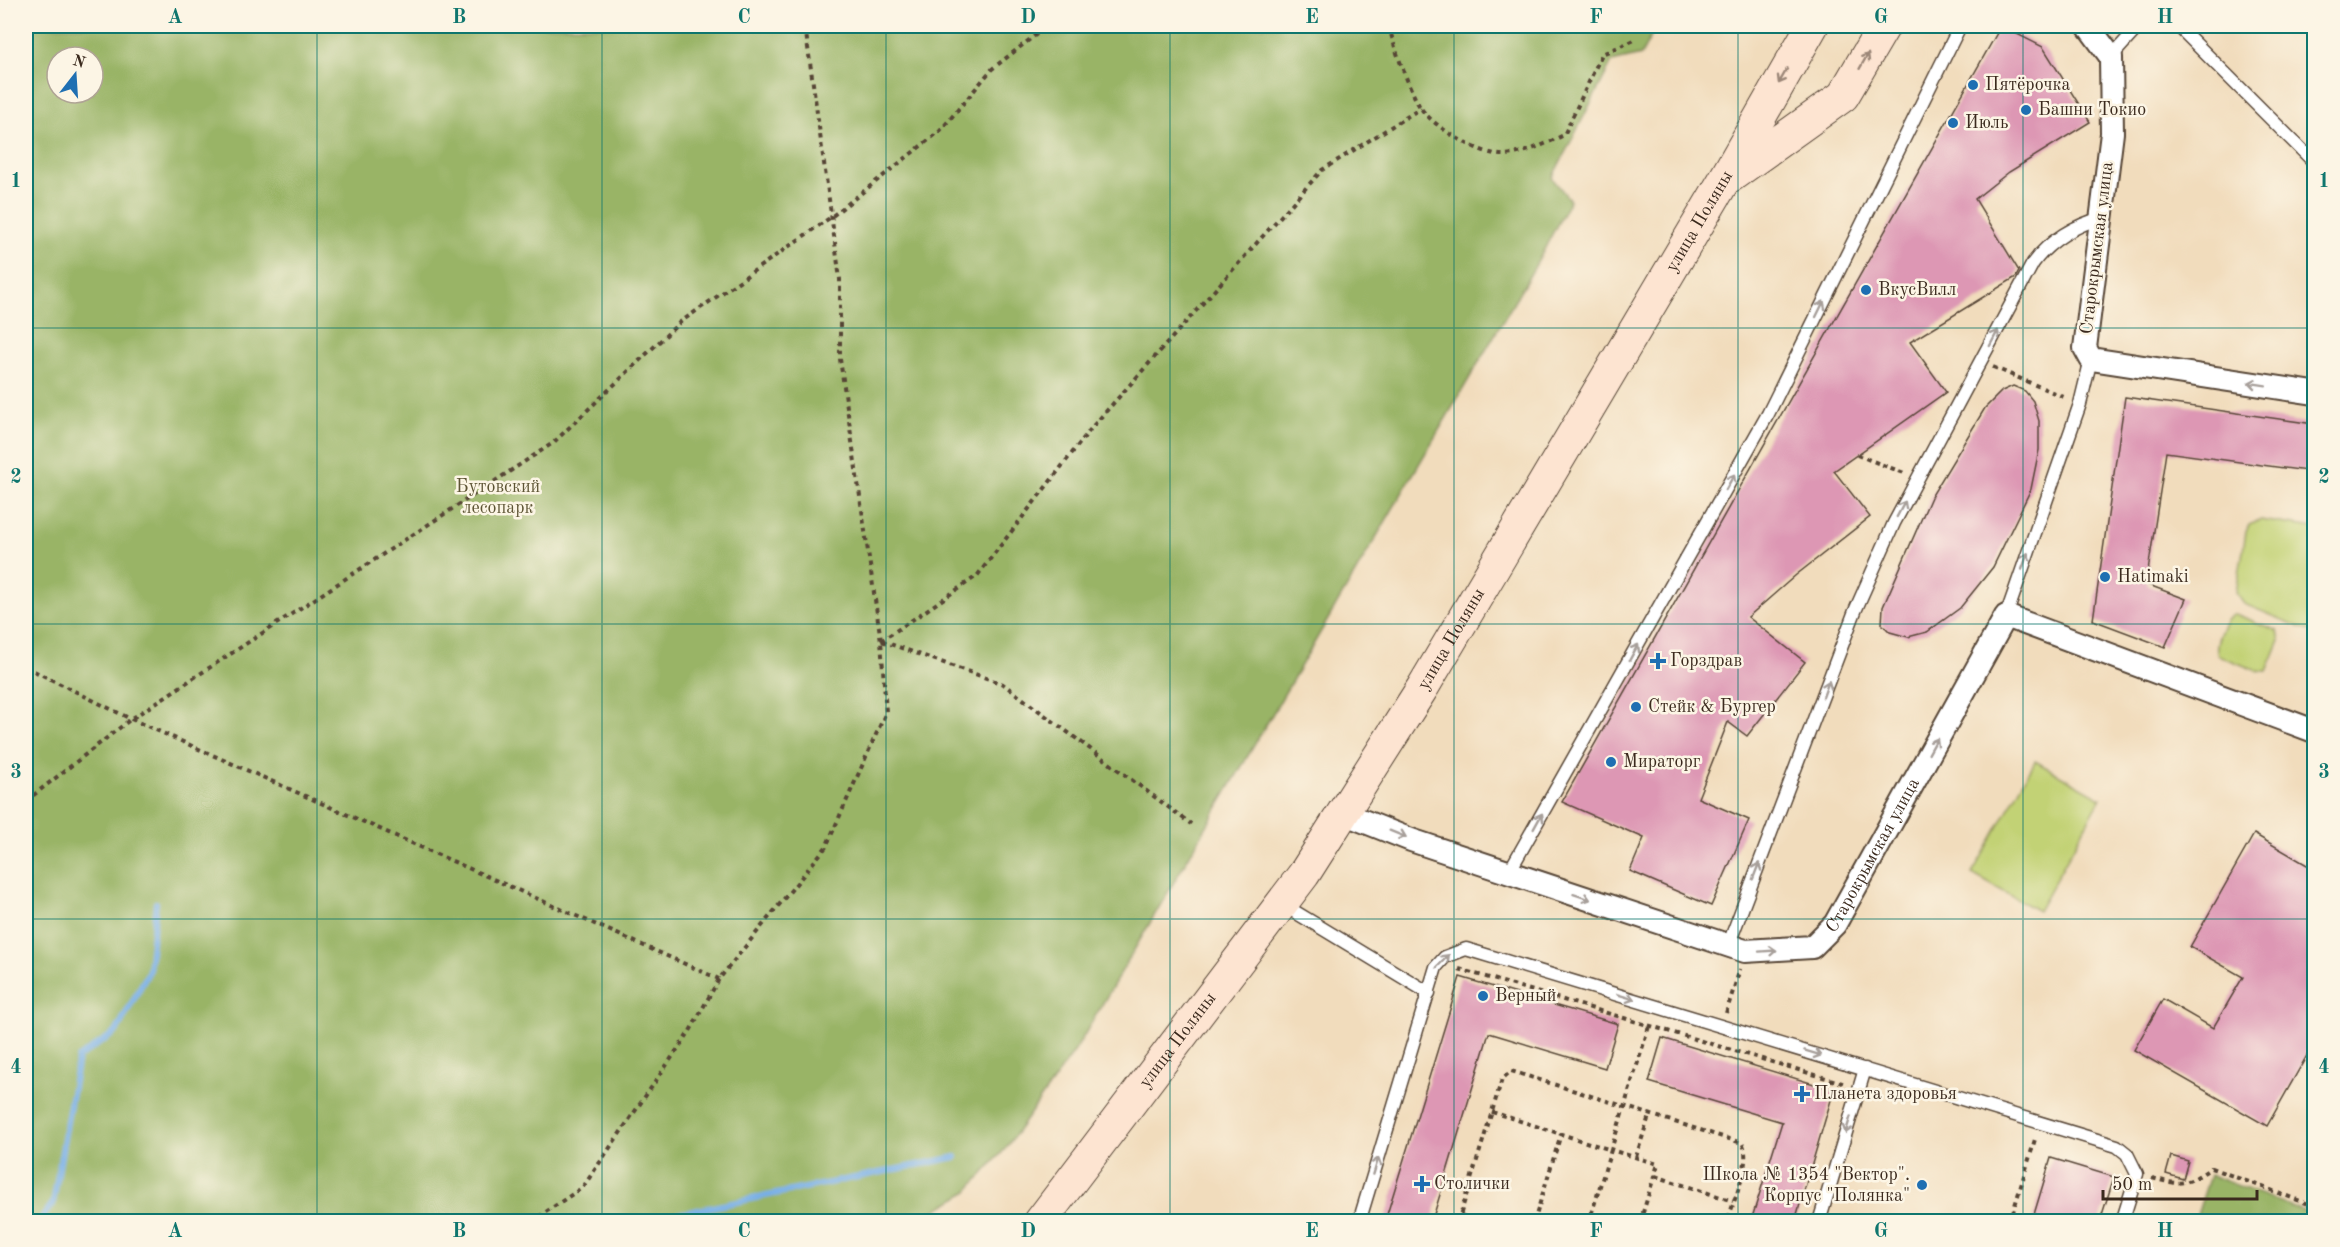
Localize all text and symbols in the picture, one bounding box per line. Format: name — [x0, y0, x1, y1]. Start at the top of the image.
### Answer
text: A — [167, 8, 183, 28]
text: B — [452, 8, 466, 28]
text: C — [737, 8, 751, 28]
text: D — [1020, 8, 1036, 28]
text: E — [1305, 8, 1319, 28]
text: F — [1589, 8, 1603, 28]
text: G — [1874, 8, 1888, 28]
text: H — [2157, 8, 2173, 28]
north arrow — [45, 45, 105, 105]
one-way arrow — [1858, 52, 1870, 69]
text: N — [71, 53, 88, 72]
one-way arrow — [1777, 67, 1789, 84]
place label: Пятёрочка — [1985, 76, 2071, 94]
marker: Пятёрочка — [1966, 78, 1980, 92]
place label: Башни Токио — [2038, 101, 2146, 119]
marker: Башни Токио — [2019, 103, 2033, 117]
place label: Июль — [1965, 114, 2008, 132]
marker: Июль — [1946, 116, 1960, 130]
street label: Старокрымская улица — [2077, 161, 2117, 335]
street label: улица Поляны — [1663, 168, 1737, 275]
text: 1 — [10, 172, 22, 192]
text: 1 — [2318, 172, 2330, 192]
place label: ВкусВилл — [1878, 281, 1956, 299]
marker: ВкусВилл — [1859, 283, 1873, 297]
one-way arrow — [1815, 301, 1826, 319]
one-way arrow — [1988, 330, 2000, 347]
one-way arrow — [2247, 378, 2267, 389]
text: 2 — [10, 468, 22, 488]
text: 2 — [2318, 468, 2330, 488]
one-way arrow — [1724, 474, 1736, 491]
park label: Бутовский лесопарк — [456, 478, 540, 517]
one-way arrow — [1896, 501, 1907, 519]
one-way arrow — [2021, 552, 2032, 570]
place label: Hatimaki — [2117, 568, 2189, 586]
marker: Hatimaki — [2098, 570, 2112, 584]
street label: улица Поляны — [1414, 585, 1488, 693]
one-way arrow — [1628, 644, 1640, 661]
place label: Горздрав — [1670, 652, 1742, 670]
marker: Горздрав — [1651, 654, 1665, 668]
one-way arrow — [1821, 680, 1832, 699]
place label: Стейк & Бургер — [1648, 698, 1776, 716]
marker: Стейк & Бургер — [1629, 700, 1643, 714]
one-way arrow — [1928, 738, 1939, 756]
place label: Мираторг — [1623, 753, 1701, 771]
marker: Мираторг — [1604, 755, 1618, 769]
text: 3 — [10, 763, 22, 783]
text: 3 — [2318, 763, 2330, 783]
street label: Старокрымская улица — [1823, 775, 1923, 936]
one-way arrow — [1533, 813, 1544, 831]
one-way arrow — [1388, 829, 1406, 840]
one-way arrow — [1752, 862, 1763, 881]
one-way arrow — [1572, 892, 1591, 903]
one-way arrow — [1758, 945, 1778, 956]
one-way arrow — [1435, 954, 1450, 969]
place label: Верный — [1495, 987, 1556, 1005]
street label: улица Поляны — [1136, 989, 1220, 1091]
marker: Верный — [1476, 989, 1490, 1003]
one-way arrow — [1616, 992, 1635, 1003]
one-way arrow — [1803, 1048, 1822, 1059]
text: 4 — [10, 1058, 22, 1078]
text: 4 — [2318, 1058, 2330, 1078]
place label: Планета здоровья — [1814, 1085, 1957, 1103]
marker: Планета здоровья — [1795, 1087, 1809, 1101]
one-way arrow — [1842, 1115, 1853, 1134]
one-way arrow — [1371, 1156, 1382, 1175]
scale bar — [2103, 1163, 2258, 1201]
place label: Школа № 1354 "Вектор". Корпус "Полянка" — [1702, 1166, 1910, 1205]
place label: Столички — [1434, 1175, 1510, 1193]
text: 50 m — [2112, 1176, 2152, 1194]
marker: Столички — [1415, 1177, 1429, 1191]
marker: Школа № 1354 "Вектор". Корпус "Полянка" — [1915, 1178, 1929, 1192]
text: A — [167, 1222, 183, 1242]
text: B — [452, 1222, 466, 1242]
text: C — [737, 1222, 751, 1242]
text: D — [1020, 1222, 1036, 1242]
text: E — [1305, 1222, 1319, 1242]
text: F — [1589, 1222, 1603, 1242]
text: G — [1874, 1222, 1888, 1242]
text: H — [2157, 1222, 2173, 1242]

